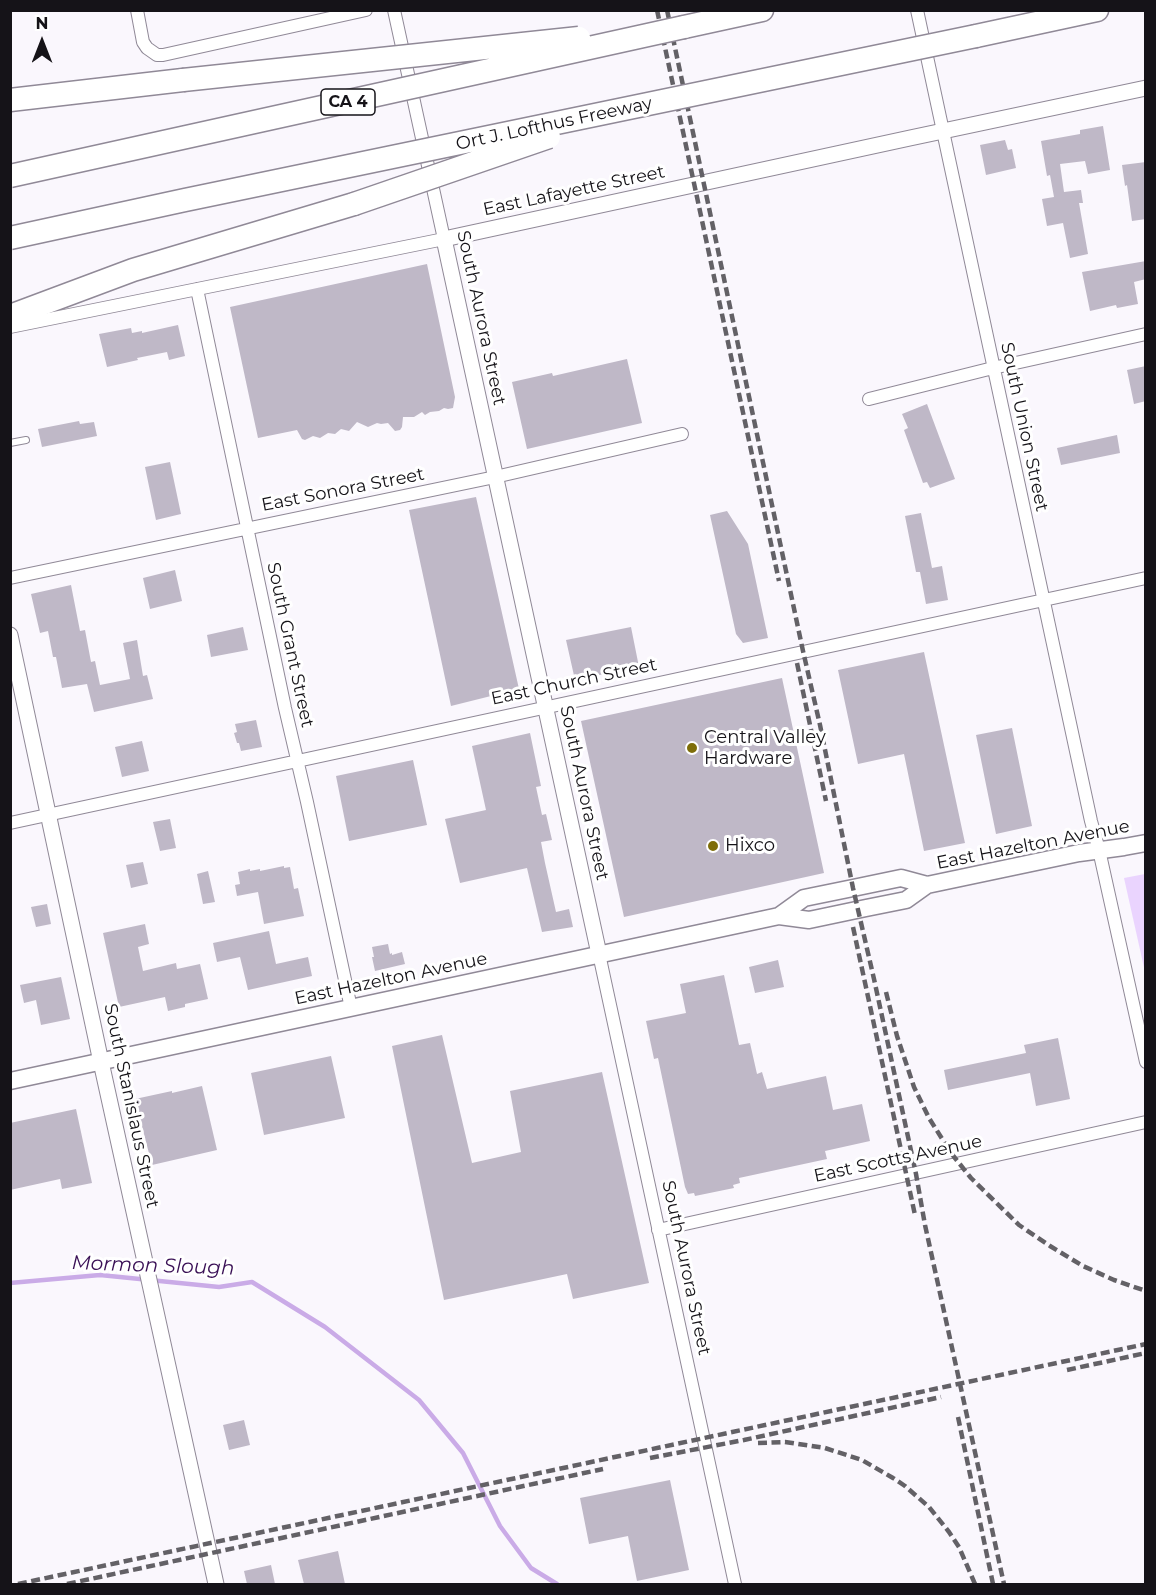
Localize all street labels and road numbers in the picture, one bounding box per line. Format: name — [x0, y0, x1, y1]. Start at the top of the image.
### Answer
road number: CA 4 — [321, 89, 375, 115]
street label: Ort J. Lofthus Freeway — [454, 93, 654, 155]
street label: East Lafayette Street — [481, 161, 667, 221]
street label: South Aurora Street — [452, 229, 510, 407]
street label: South Union Street — [996, 340, 1052, 514]
street label: East Sonora Street — [260, 464, 426, 516]
street label: South Grant Street — [262, 560, 318, 730]
street label: East Church Street — [489, 654, 659, 710]
street label: South Aurora Street — [555, 704, 613, 882]
street label: East Hazelton Avenue — [935, 816, 1131, 874]
street label: East Hazelton Avenue — [293, 948, 489, 1010]
street label: South Stanislaus Street — [99, 1002, 163, 1210]
street label: East Scotts Avenue — [812, 1131, 984, 1187]
street label: South Aurora Street — [657, 1179, 715, 1357]

